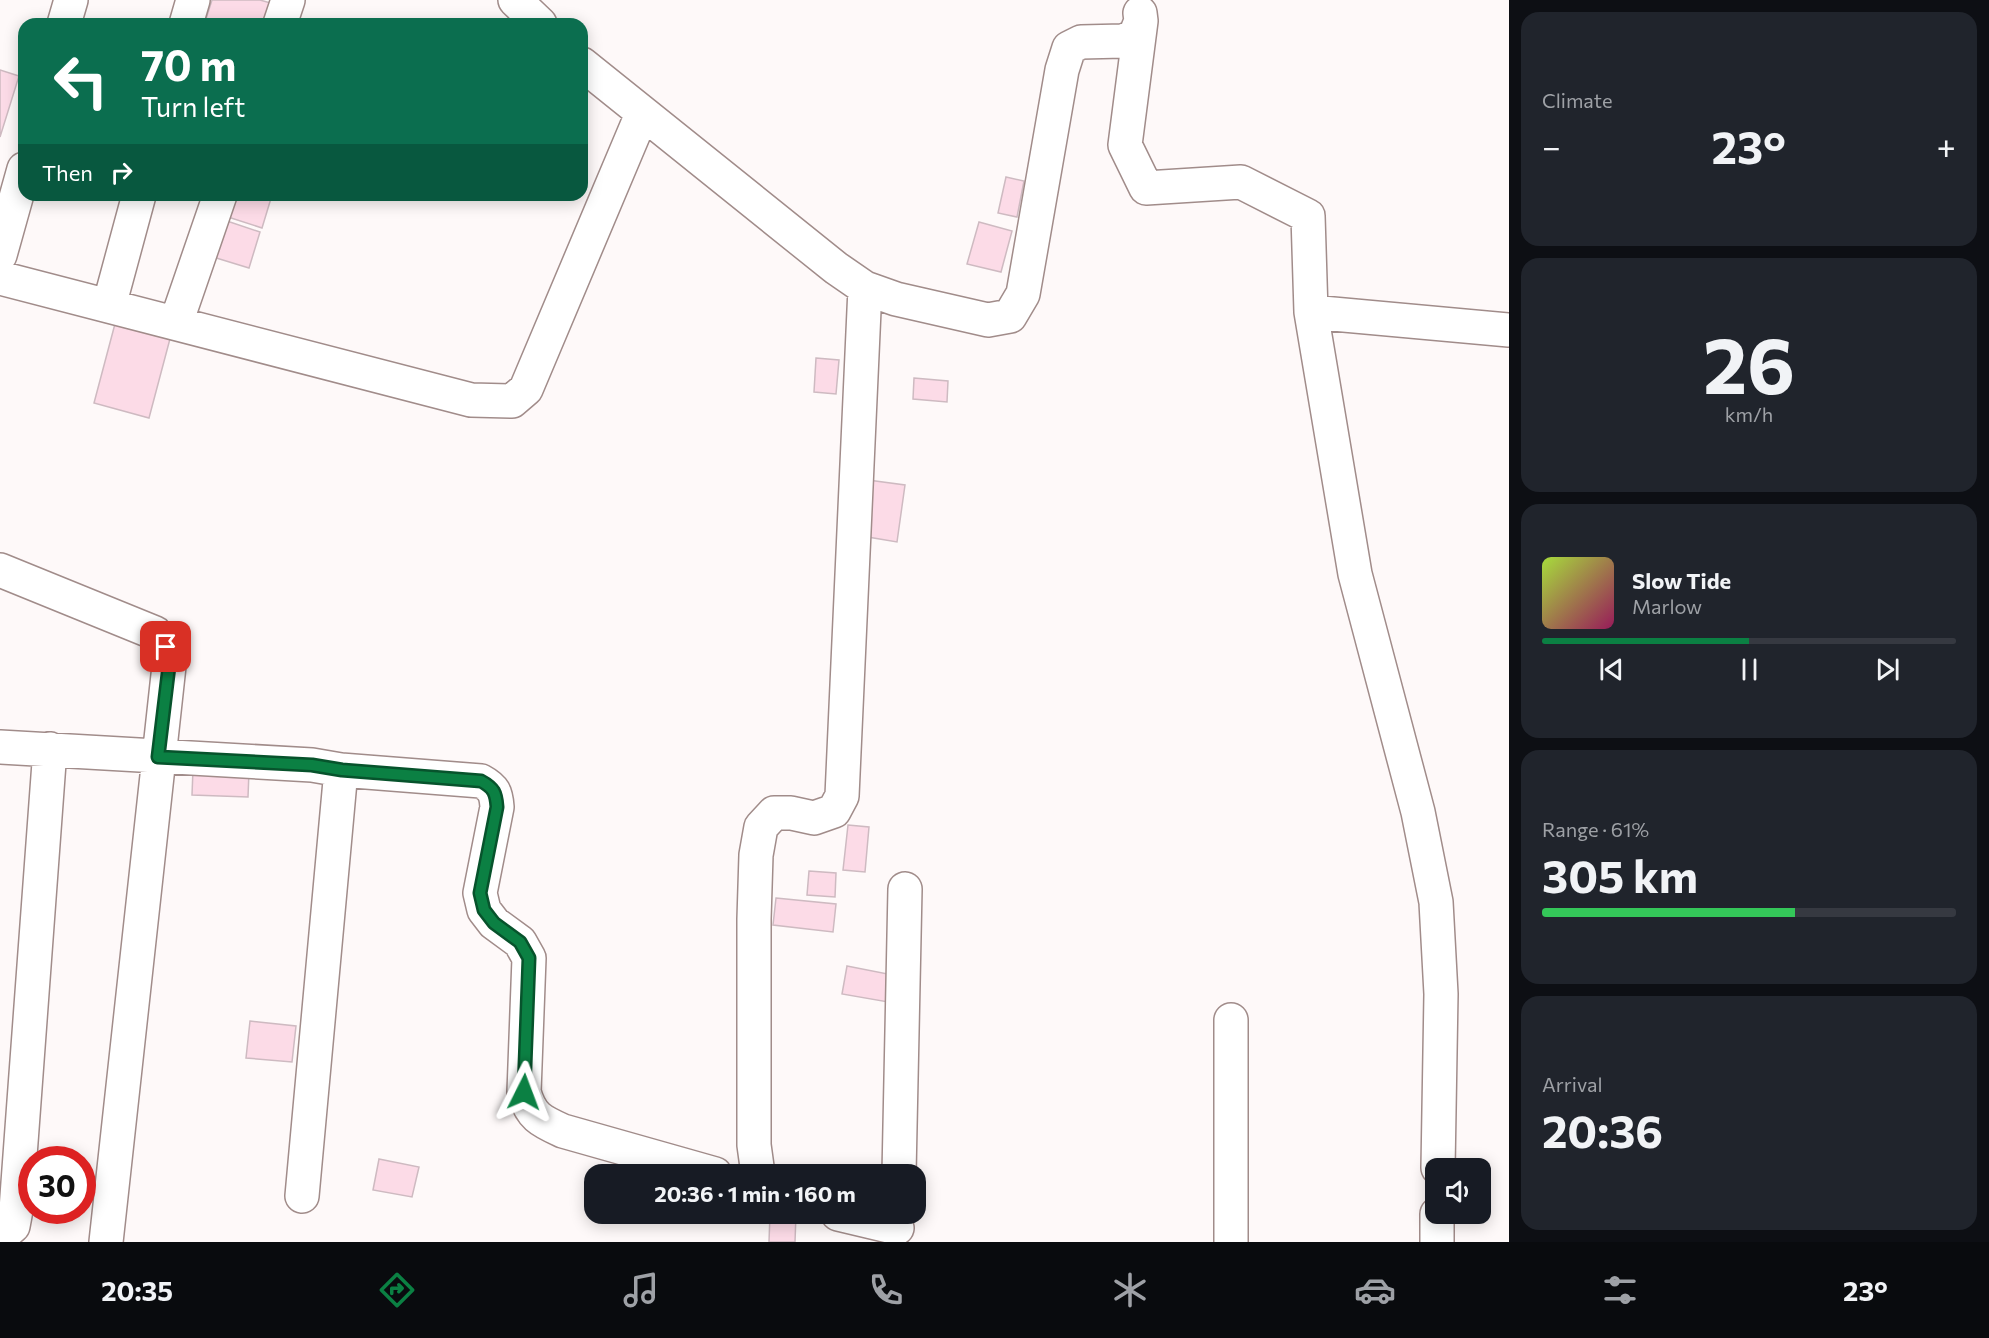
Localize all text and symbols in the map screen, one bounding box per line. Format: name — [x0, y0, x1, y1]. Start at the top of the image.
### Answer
text: 70 m — [141, 38, 236, 90]
icon: left — [42, 42, 120, 120]
text: Climate — [1542, 88, 1612, 112]
text: Turn left — [141, 90, 245, 123]
text: 23° — [1712, 118, 1786, 173]
text: − — [1542, 125, 1561, 166]
text: + — [1937, 125, 1956, 166]
icon: right — [105, 156, 138, 189]
text: Then — [42, 159, 93, 186]
text: 26 — [1703, 315, 1795, 410]
text: km/h — [1725, 402, 1773, 426]
text: Slow Tide — [1632, 567, 1731, 594]
text: Marlow — [1632, 594, 1702, 618]
pin — [140, 621, 191, 672]
icon: arrive — [149, 630, 182, 663]
icon: previous — [1595, 653, 1628, 686]
icon: pause — [1733, 653, 1766, 686]
icon: next — [1871, 653, 1904, 686]
text: Range · 61% — [1542, 817, 1649, 841]
text: 305 km — [1542, 847, 1698, 902]
position arrow — [492, 1060, 556, 1124]
text: Arrival — [1542, 1072, 1603, 1096]
text: 20:36 — [1542, 1102, 1663, 1157]
speed limit sign: 30 — [18, 1146, 96, 1224]
map controls — [1425, 1158, 1491, 1224]
button: sound — [1425, 1158, 1491, 1224]
text: 20:36 · 1 min · 160 m — [654, 1180, 856, 1207]
icon: directions — [376, 1269, 418, 1311]
icon: music — [620, 1269, 662, 1311]
icon: phone — [865, 1269, 907, 1311]
icon: climate — [1109, 1269, 1151, 1311]
icon: car — [1354, 1269, 1396, 1311]
icon: filters — [1599, 1269, 1641, 1311]
text: 20:35 — [101, 1274, 173, 1307]
text: 23° — [1843, 1274, 1888, 1307]

